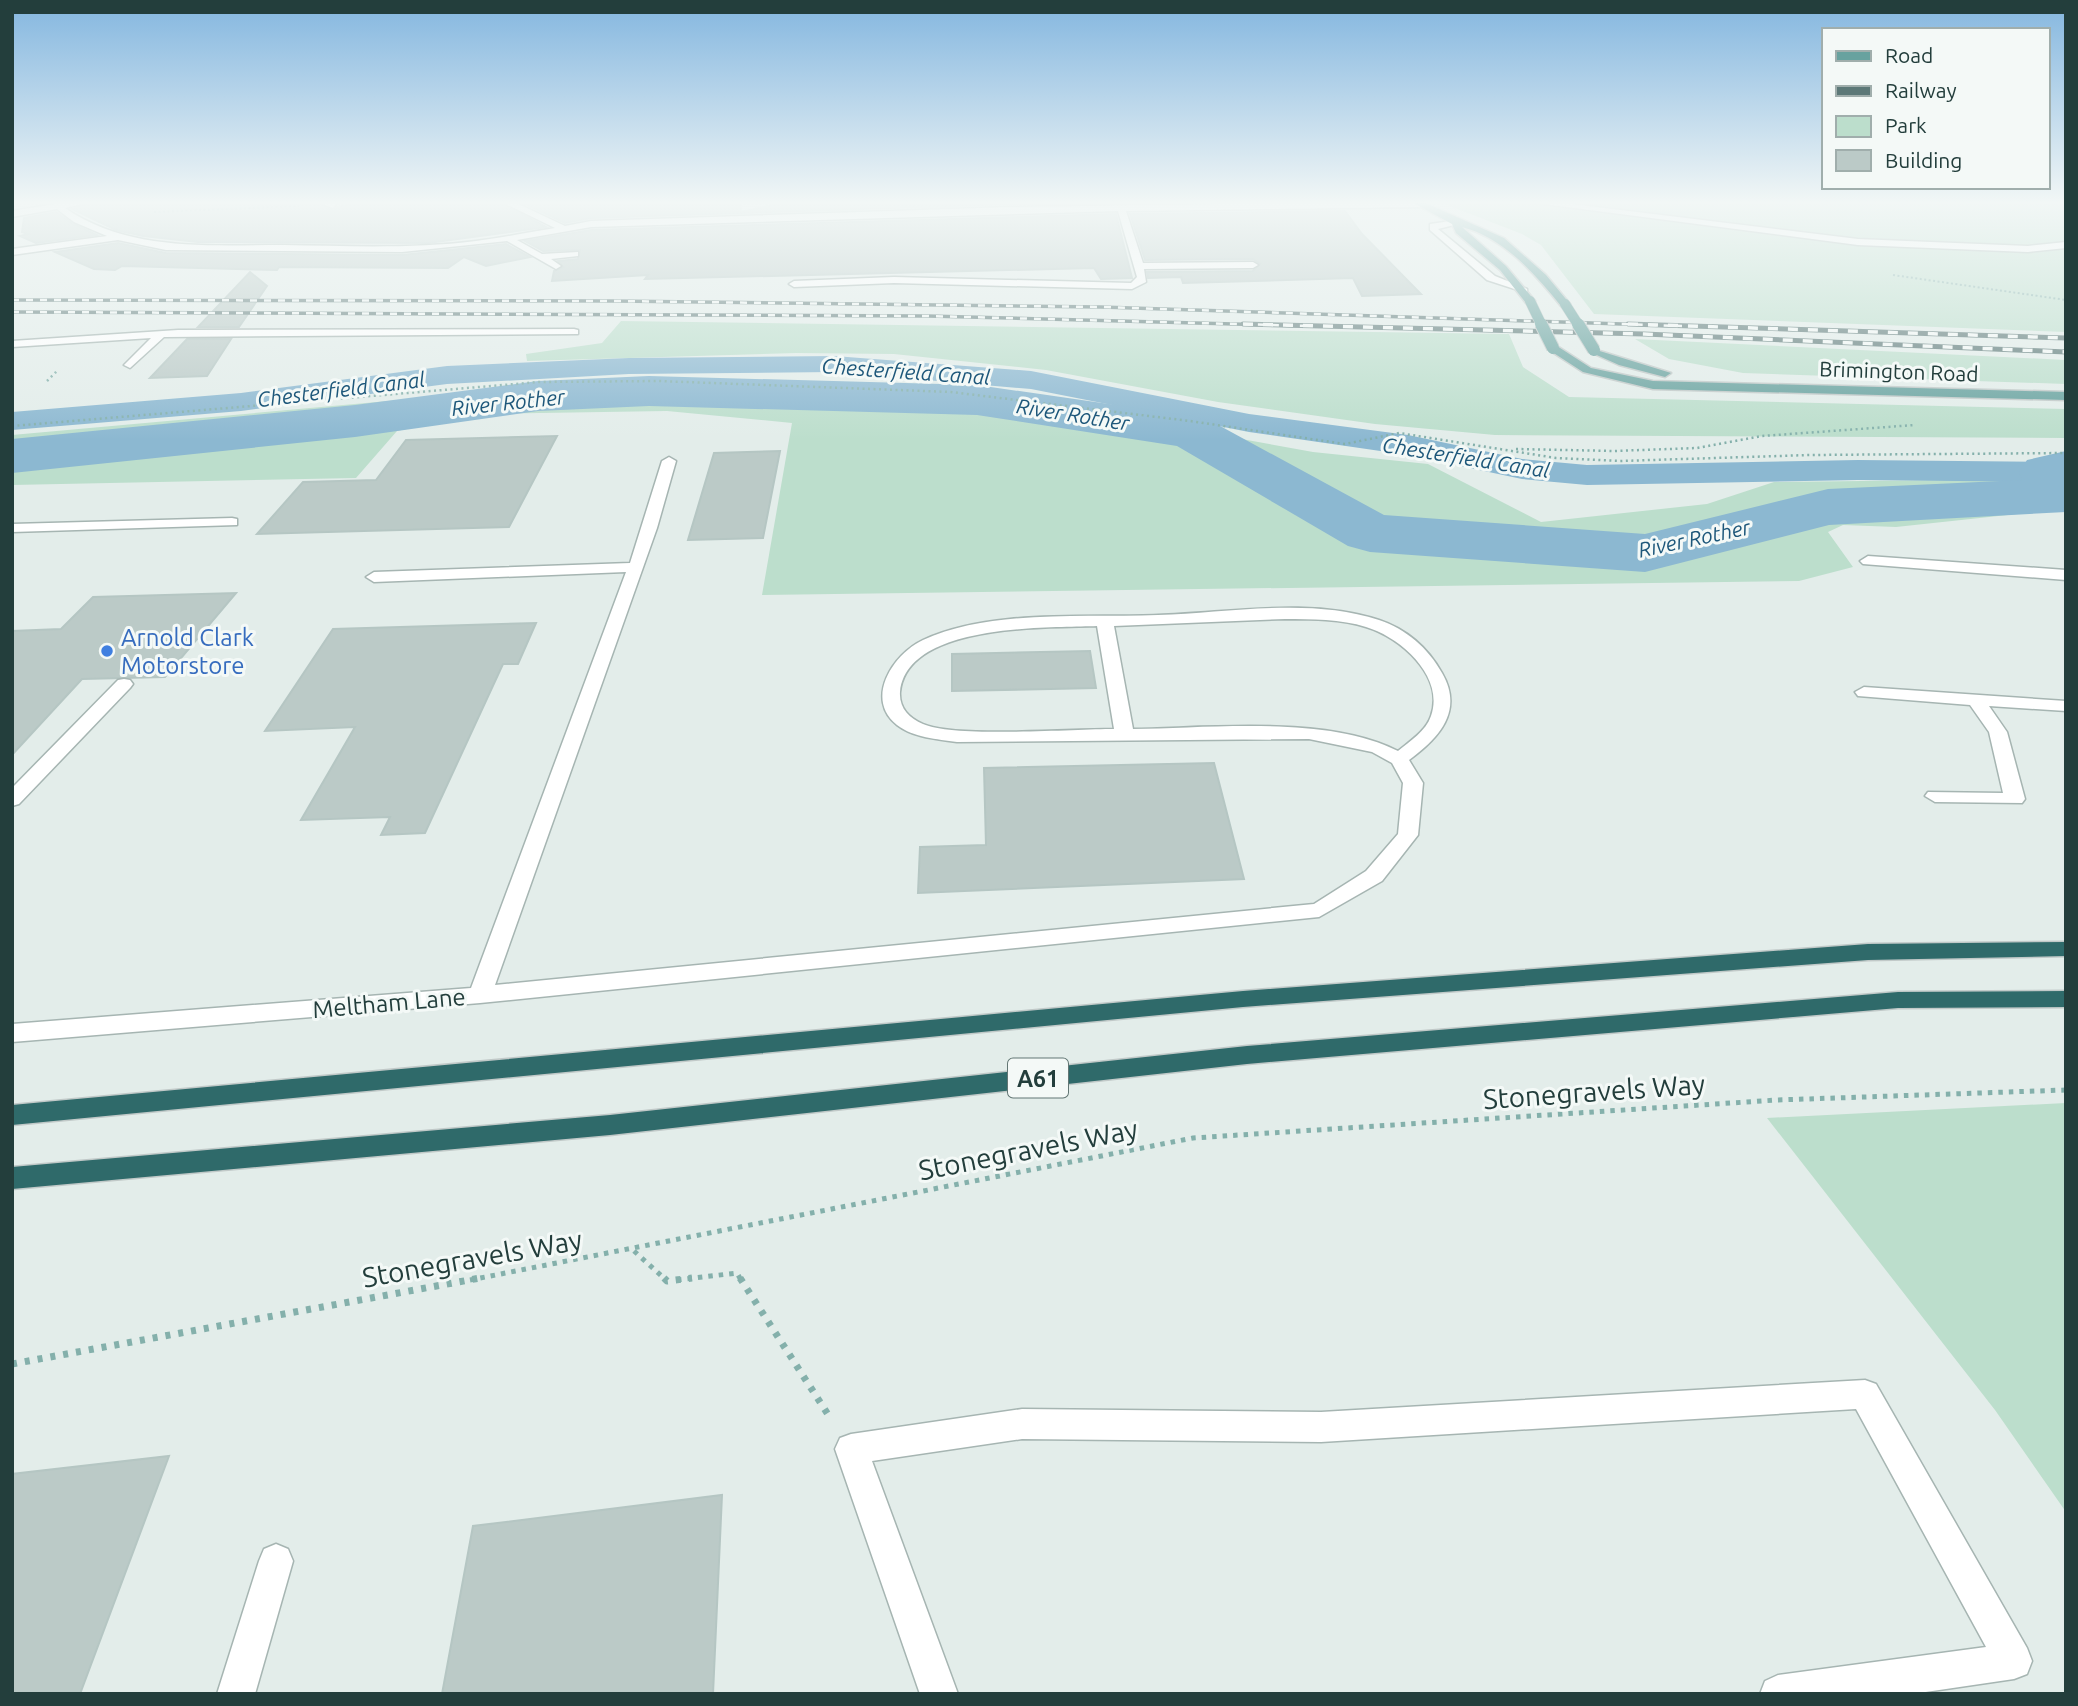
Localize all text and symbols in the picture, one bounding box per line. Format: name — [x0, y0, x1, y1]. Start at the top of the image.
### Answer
legend — [1822, 28, 2050, 189]
text: Road — [1885, 43, 1933, 67]
text: Railway — [1885, 78, 1957, 102]
text: Park — [1885, 113, 1927, 137]
text: Building — [1885, 148, 1962, 172]
water label: Chesterfield Canal — [821, 353, 991, 389]
street label: Brimington Road — [1819, 356, 1979, 386]
water label: Chesterfield Canal — [256, 367, 426, 411]
water label: River Rother — [450, 384, 567, 420]
water label: River Rother — [1015, 393, 1132, 435]
water label: Chesterfield Canal — [1381, 432, 1551, 482]
water label: River Rother — [1636, 514, 1753, 562]
place label: Arnold Clark Motorstore — [121, 624, 254, 679]
marker: Arnold Clark Motorstore — [99, 643, 115, 659]
street label: Meltham Lane — [311, 983, 467, 1023]
road number: A61 — [1008, 1058, 1068, 1098]
street label: Stonegravels Way — [1482, 1068, 1706, 1114]
street label: Stonegravels Way — [916, 1113, 1140, 1185]
street label: Stonegravels Way — [360, 1223, 584, 1293]

